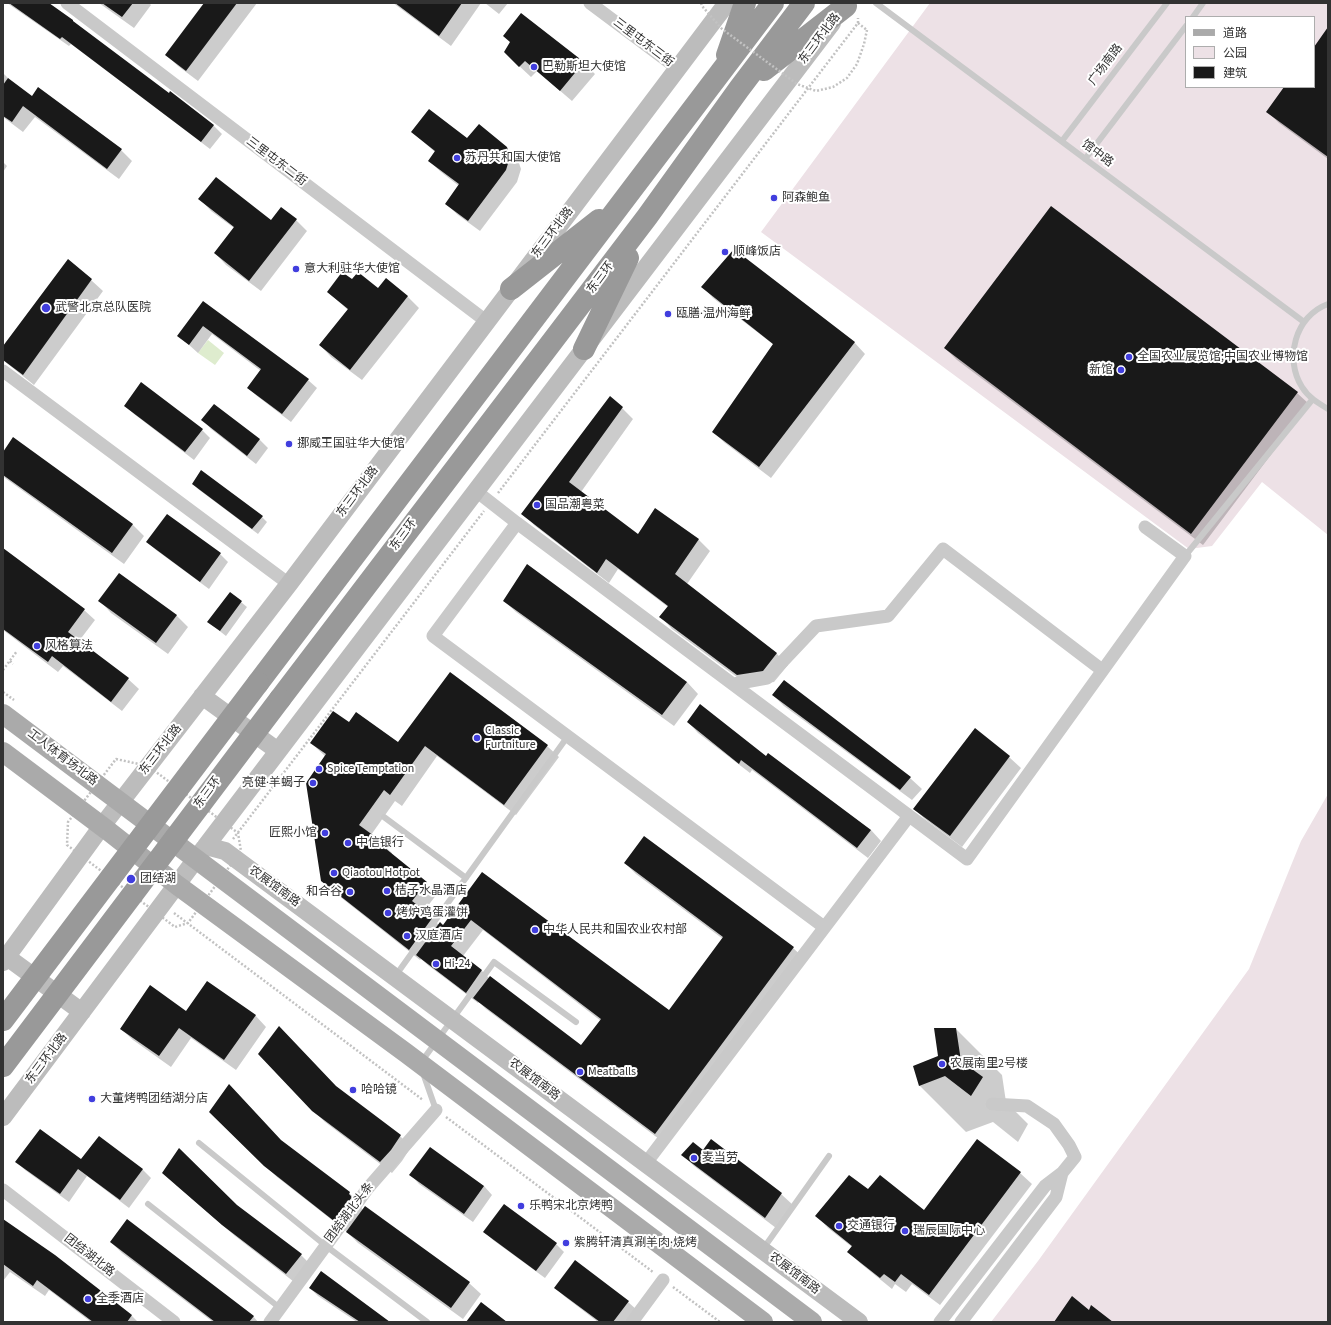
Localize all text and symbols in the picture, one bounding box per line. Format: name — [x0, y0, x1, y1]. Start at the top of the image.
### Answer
street label: 东三环北路 — [796, 11, 844, 67]
street label: 三里屯东三街 — [610, 16, 676, 70]
legend — [1185, 16, 1315, 88]
text: 道路 — [1223, 25, 1247, 42]
street label: 广场南路 — [1086, 41, 1126, 89]
text: 公园 — [1223, 45, 1247, 62]
place label: 巴勒斯坦大使馆 — [542, 60, 626, 74]
marker: 巴勒斯坦大使馆 — [529, 62, 539, 72]
text: 建筑 — [1223, 65, 1247, 82]
street label: 三里屯东二街 — [243, 135, 309, 189]
street label: 馆中路 — [1078, 137, 1116, 171]
place label: 苏丹共和国大使馆 — [465, 151, 561, 165]
marker: 苏丹共和国大使馆 — [452, 153, 462, 163]
place label: 阿森鲍鱼 — [782, 191, 830, 205]
marker: 阿森鲍鱼 — [769, 193, 779, 203]
street label: 东三环北路 — [529, 205, 577, 261]
place label: 顺峰饭店 — [733, 245, 781, 259]
marker: 顺峰饭店 — [720, 247, 730, 257]
street label: 东三环 — [584, 259, 618, 297]
place label: 意大利驻华大使馆 — [304, 262, 400, 276]
marker: 意大利驻华大使馆 — [291, 264, 301, 274]
place label: 武警北京总队医院 — [55, 301, 151, 315]
marker: 武警北京总队医院 — [40, 302, 52, 314]
place label: 瓯膳·温州海鲜 — [676, 307, 751, 321]
marker: 瓯膳·温州海鲜 — [663, 309, 673, 319]
place label: 全国农业展览馆;中国农业博物馆 — [1137, 350, 1308, 364]
marker: 全国农业展览馆;中国农业博物馆 — [1124, 352, 1134, 362]
place label: 新馆 — [1089, 363, 1113, 377]
marker: 新馆 — [1116, 365, 1126, 375]
place label: 挪威王国驻华大使馆 — [297, 437, 405, 451]
marker: 挪威王国驻华大使馆 — [284, 439, 294, 449]
street label: 东三环北路 — [334, 464, 382, 520]
place label: 国品潮粤菜 — [545, 498, 605, 512]
marker: 国品潮粤菜 — [532, 500, 542, 510]
street label: 东三环 — [387, 516, 421, 554]
place label: 风格算法 — [45, 639, 93, 653]
marker: 风格算法 — [32, 641, 42, 651]
street label: 东三环北路 — [137, 722, 185, 778]
place label: Classic Furtniture — [485, 724, 536, 752]
street label: 工人体育场北路 — [24, 727, 100, 789]
marker: Classic Furtniture — [472, 733, 482, 743]
place label: Spice Temptation — [327, 762, 414, 776]
marker: Spice Temptation — [314, 764, 324, 774]
street label: 东三环 — [191, 774, 225, 812]
place label: 亮健·羊蝎子 — [242, 776, 305, 790]
marker: 亮健·羊蝎子 — [308, 778, 318, 788]
place label: 匠熙小馆 — [269, 826, 317, 840]
marker: 匠熙小馆 — [320, 828, 330, 838]
place label: 中信银行 — [356, 836, 404, 850]
marker: 中信银行 — [343, 838, 353, 848]
street label: 农展馆南路 — [245, 864, 303, 910]
place label: Qiaotou Hotpot — [342, 866, 420, 880]
marker: Qiaotou Hotpot — [329, 868, 339, 878]
place label: 团结湖 — [140, 872, 176, 886]
marker: 团结湖 — [125, 873, 137, 885]
place label: 桔子水晶酒店 — [395, 884, 467, 898]
place label: 和合谷 — [306, 885, 342, 899]
marker: 桔子水晶酒店 — [382, 886, 392, 896]
marker: 和合谷 — [345, 887, 355, 897]
place label: 烤炉鸡蛋灌饼 — [396, 906, 468, 920]
marker: 烤炉鸡蛋灌饼 — [383, 908, 393, 918]
place label: 中华人民共和国农业农村部 — [543, 923, 687, 937]
marker: 中华人民共和国农业农村部 — [530, 925, 540, 935]
place label: 汉庭酒店 — [415, 929, 463, 943]
marker: 汉庭酒店 — [402, 931, 412, 941]
place label: Hi-24 — [444, 957, 470, 971]
marker: Hi-24 — [431, 959, 441, 969]
street label: 东三环北路 — [23, 1031, 71, 1087]
street label: 农展馆南路 — [506, 1056, 562, 1104]
place label: 农展南里2号楼 — [950, 1057, 1028, 1071]
marker: 农展南里2号楼 — [937, 1059, 947, 1069]
place label: Meatballs — [588, 1065, 636, 1079]
marker: Meatballs — [575, 1067, 585, 1077]
place label: 哈哈镜 — [361, 1083, 397, 1097]
marker: 哈哈镜 — [348, 1085, 358, 1095]
place label: 大董烤鸭团结湖分店 — [100, 1092, 208, 1106]
marker: 大董烤鸭团结湖分店 — [87, 1094, 97, 1104]
place label: 麦当劳 — [702, 1151, 738, 1165]
marker: 麦当劳 — [689, 1153, 699, 1163]
street label: 团结湖北头条 — [323, 1180, 377, 1246]
place label: 乐鸭宋北京烤鸭 — [529, 1199, 613, 1213]
marker: 乐鸭宋北京烤鸭 — [516, 1201, 526, 1211]
place label: 交通银行 — [847, 1219, 895, 1233]
marker: 交通银行 — [834, 1221, 844, 1231]
place label: 瑞辰国际中心 — [913, 1224, 985, 1238]
marker: 瑞辰国际中心 — [900, 1226, 910, 1236]
street label: 团结湖北路 — [61, 1232, 117, 1280]
place label: 紫腾轩清真涮羊肉·烧烤 — [574, 1236, 697, 1250]
marker: 紫腾轩清真涮羊肉·烧烤 — [561, 1238, 571, 1248]
street label: 农展馆南路 — [766, 1250, 822, 1298]
place label: 全季酒店 — [96, 1292, 144, 1306]
marker: 全季酒店 — [83, 1294, 93, 1304]

